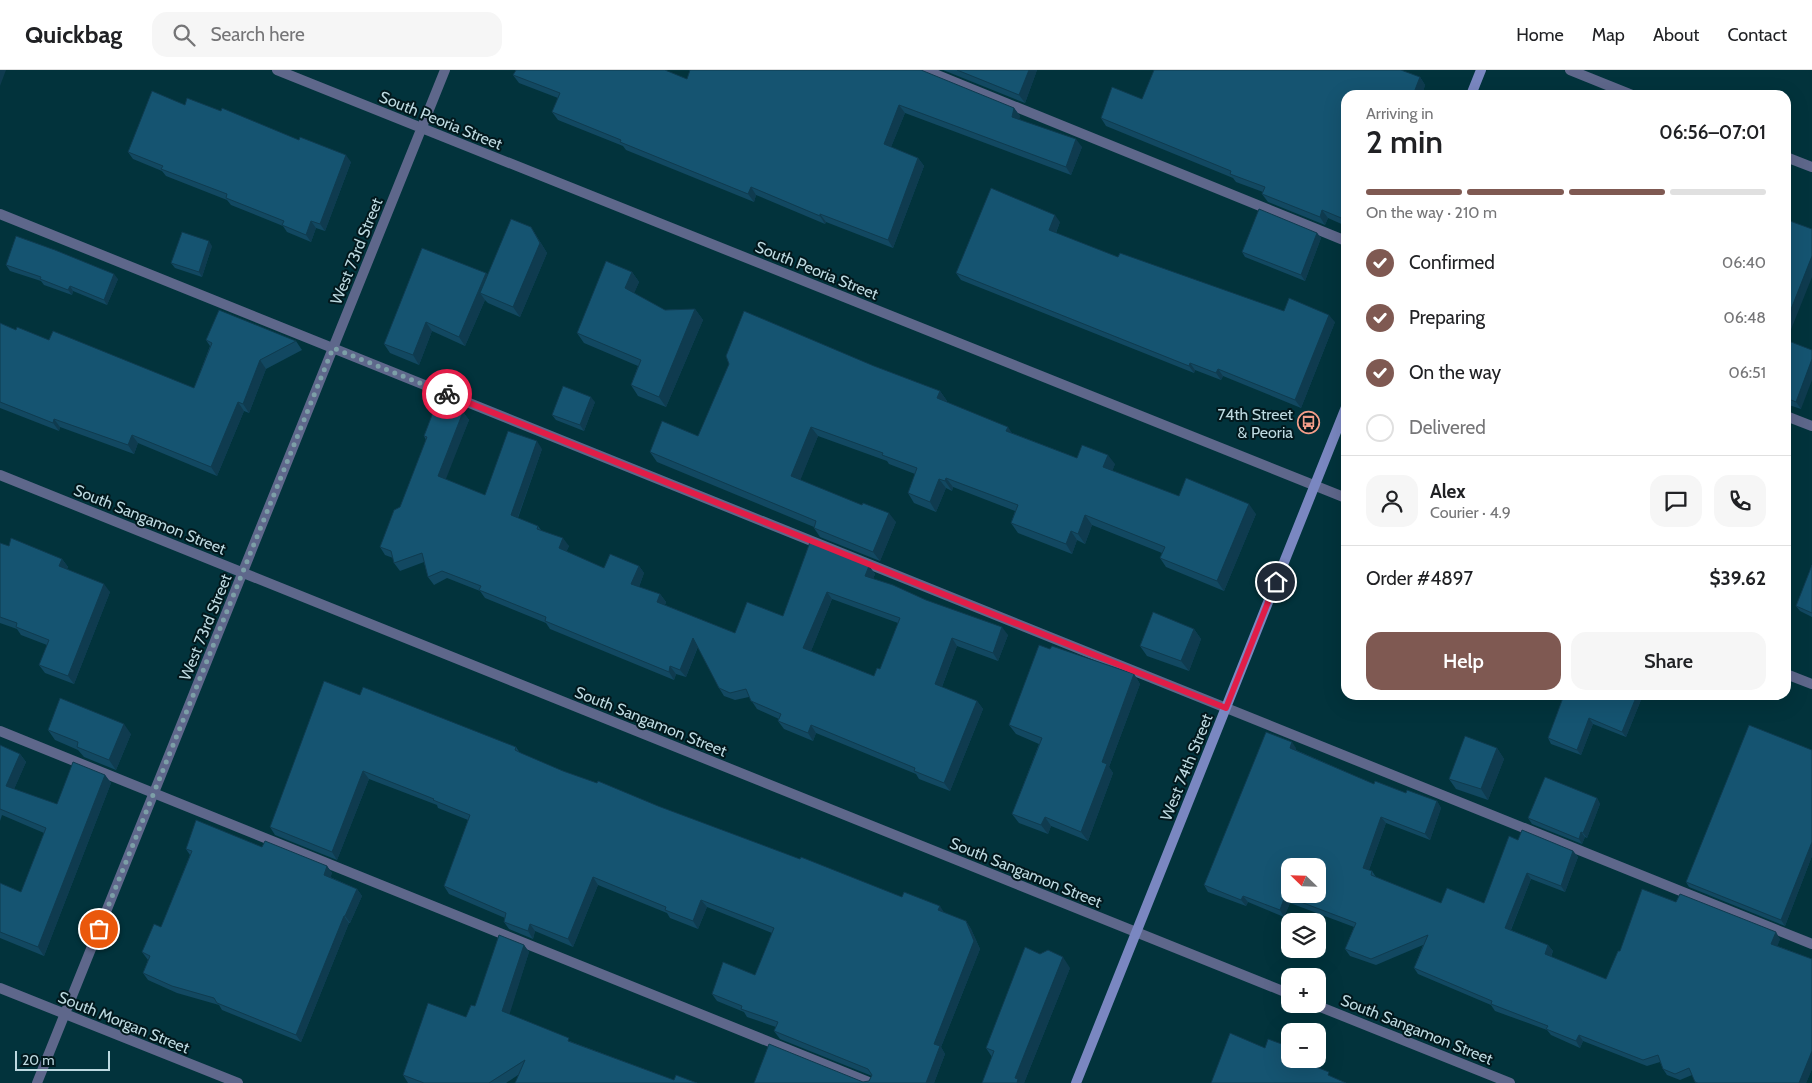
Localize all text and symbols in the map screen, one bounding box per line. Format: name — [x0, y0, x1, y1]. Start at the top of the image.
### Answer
search box — [152, 12, 502, 57]
text: Quickbag — [25, 20, 122, 49]
icon: search — [170, 21, 198, 49]
text: Search here — [210, 23, 305, 46]
text: Home — [1516, 24, 1564, 46]
text: Map — [1592, 24, 1625, 46]
text: About — [1653, 24, 1699, 46]
text: Contact — [1727, 24, 1787, 46]
street label: South Peoria Street — [377, 87, 506, 154]
text: Arriving in — [1366, 104, 1433, 123]
text: 06:56–07:01 — [1659, 121, 1766, 144]
text: 2 min — [1366, 122, 1443, 161]
street label: West 73rd Street — [326, 194, 387, 307]
text: On the way · 210 m — [1366, 203, 1497, 222]
street label: South Peoria Street — [753, 237, 882, 304]
icon: check — [1366, 249, 1394, 277]
text: Confirmed — [1409, 251, 1495, 274]
text: 06:40 — [1722, 253, 1766, 272]
icon: check — [1366, 304, 1394, 332]
text: Preparing — [1409, 306, 1485, 329]
text: 06:48 — [1723, 308, 1766, 327]
icon: check — [1366, 359, 1394, 387]
text: On the way — [1409, 361, 1501, 384]
text: 06:51 — [1729, 363, 1766, 382]
courier — [422, 369, 472, 419]
icon: bike — [433, 380, 461, 408]
place label: 74th Street & Peoria — [1217, 405, 1294, 442]
bus stop icon: 74th Street & Peoria — [1297, 411, 1321, 435]
text: Delivered — [1409, 416, 1486, 439]
button: person — [1366, 475, 1418, 527]
button: chat — [1650, 475, 1702, 527]
button: phone — [1714, 475, 1766, 527]
street label: South Sangamon Street — [71, 480, 229, 559]
text: Alex — [1430, 480, 1466, 503]
text: Courier · 4.9 — [1430, 503, 1511, 522]
pin — [1255, 561, 1297, 603]
text: Order #4897 — [1366, 567, 1473, 590]
text: $39.62 — [1709, 567, 1766, 590]
icon: home — [1262, 568, 1290, 596]
street label: West 73rd Street — [175, 570, 236, 683]
button: Help — [1366, 632, 1561, 690]
button: Share — [1571, 632, 1766, 690]
street label: South Sangamon Street — [572, 682, 730, 761]
street label: West 74th Street — [1156, 710, 1217, 824]
street label: South Sangamon Street — [947, 833, 1105, 912]
north arrow — [1281, 858, 1326, 902]
map controls — [1281, 858, 1326, 1068]
pin — [78, 908, 120, 950]
button: layers — [1281, 913, 1326, 958]
icon: bag — [85, 915, 113, 943]
button: + — [1281, 968, 1326, 1013]
street label: South Morgan Street — [55, 987, 193, 1058]
street label: South Sangamon Street — [1338, 990, 1496, 1069]
button: − — [1281, 1023, 1326, 1068]
scale bar — [15, 1048, 110, 1071]
text: 20 m — [22, 1051, 55, 1069]

